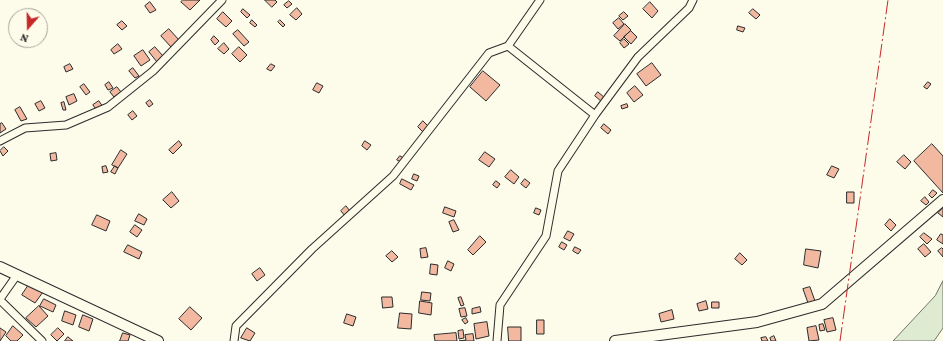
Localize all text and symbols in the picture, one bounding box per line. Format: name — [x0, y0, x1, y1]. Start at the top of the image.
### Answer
north arrow — [8, 8, 48, 48]
text: N — [19, 31, 30, 45]

